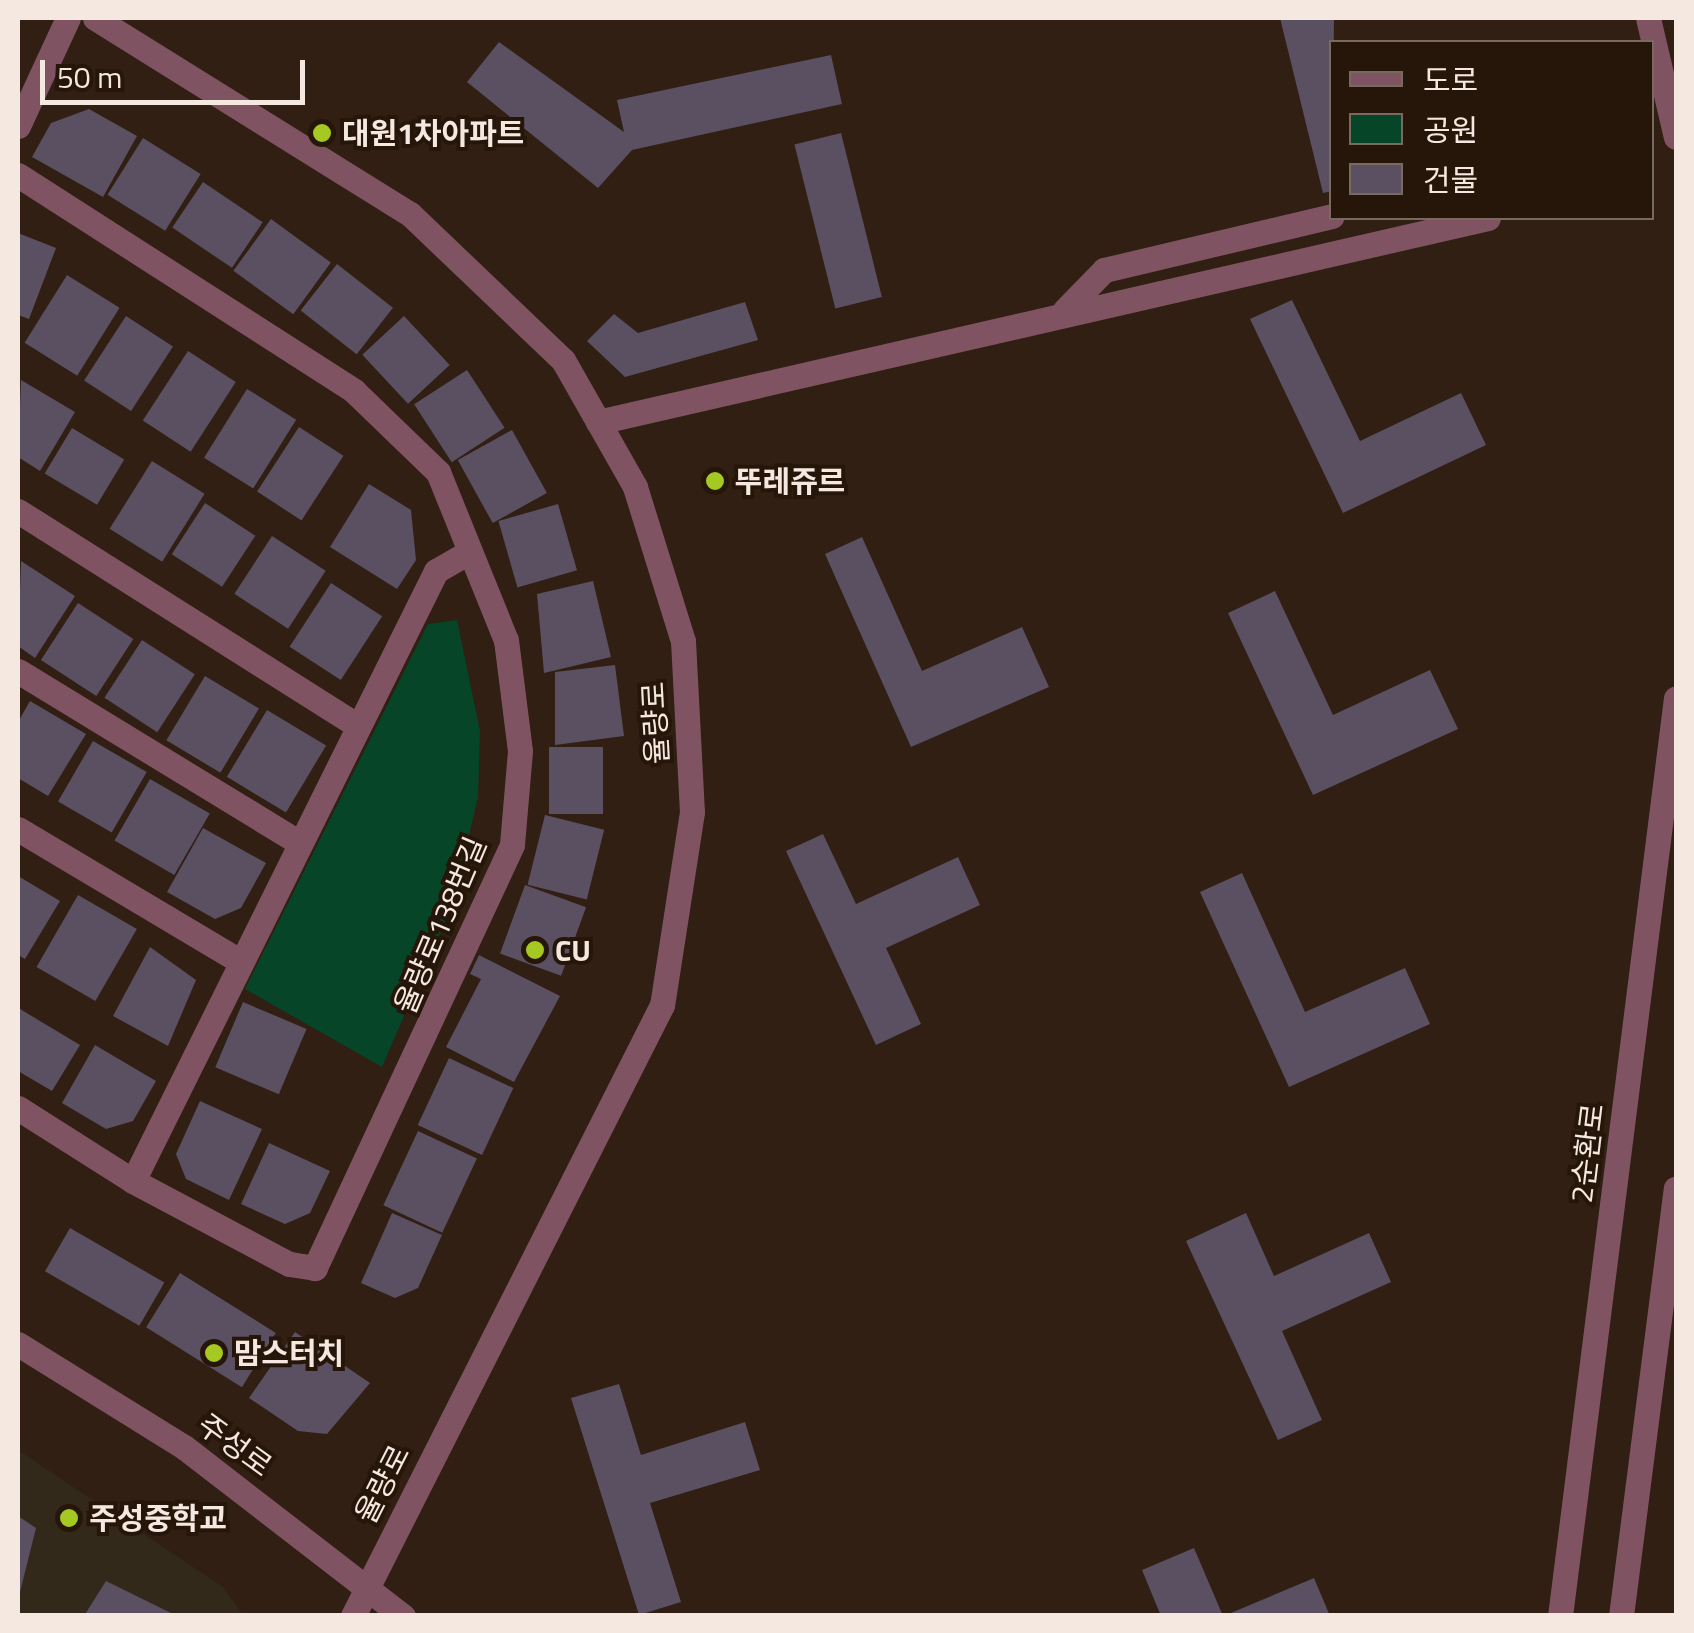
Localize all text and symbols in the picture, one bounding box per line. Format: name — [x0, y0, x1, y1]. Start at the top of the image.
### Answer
scale bar — [45, 40, 310, 102]
legend — [1329, 40, 1654, 220]
text: 50 m — [57, 54, 122, 100]
text: 도로 — [1423, 57, 1478, 103]
text: 공원 — [1423, 107, 1478, 153]
place label: 대원1차아파트 — [342, 115, 524, 151]
marker: 대원1차아파트 — [311, 122, 333, 144]
text: 건물 — [1423, 157, 1478, 203]
place label: 뚜레쥬르 — [735, 463, 845, 499]
marker: 뚜레쥬르 — [704, 470, 726, 492]
street label: 율량로 — [635, 681, 675, 765]
street label: 율량로138번길 — [387, 831, 493, 1019]
place label: CU — [555, 932, 591, 968]
marker: CU — [524, 939, 546, 961]
street label: 2순환로 — [1563, 1101, 1611, 1205]
place label: 맘스터치 — [234, 1335, 344, 1371]
marker: 맘스터치 — [203, 1342, 225, 1364]
street label: 주성로 — [191, 1406, 279, 1484]
street label: 율량로 — [347, 1439, 417, 1529]
place label: 주성중학교 — [89, 1500, 227, 1536]
marker: 주성중학교 — [58, 1507, 80, 1529]

